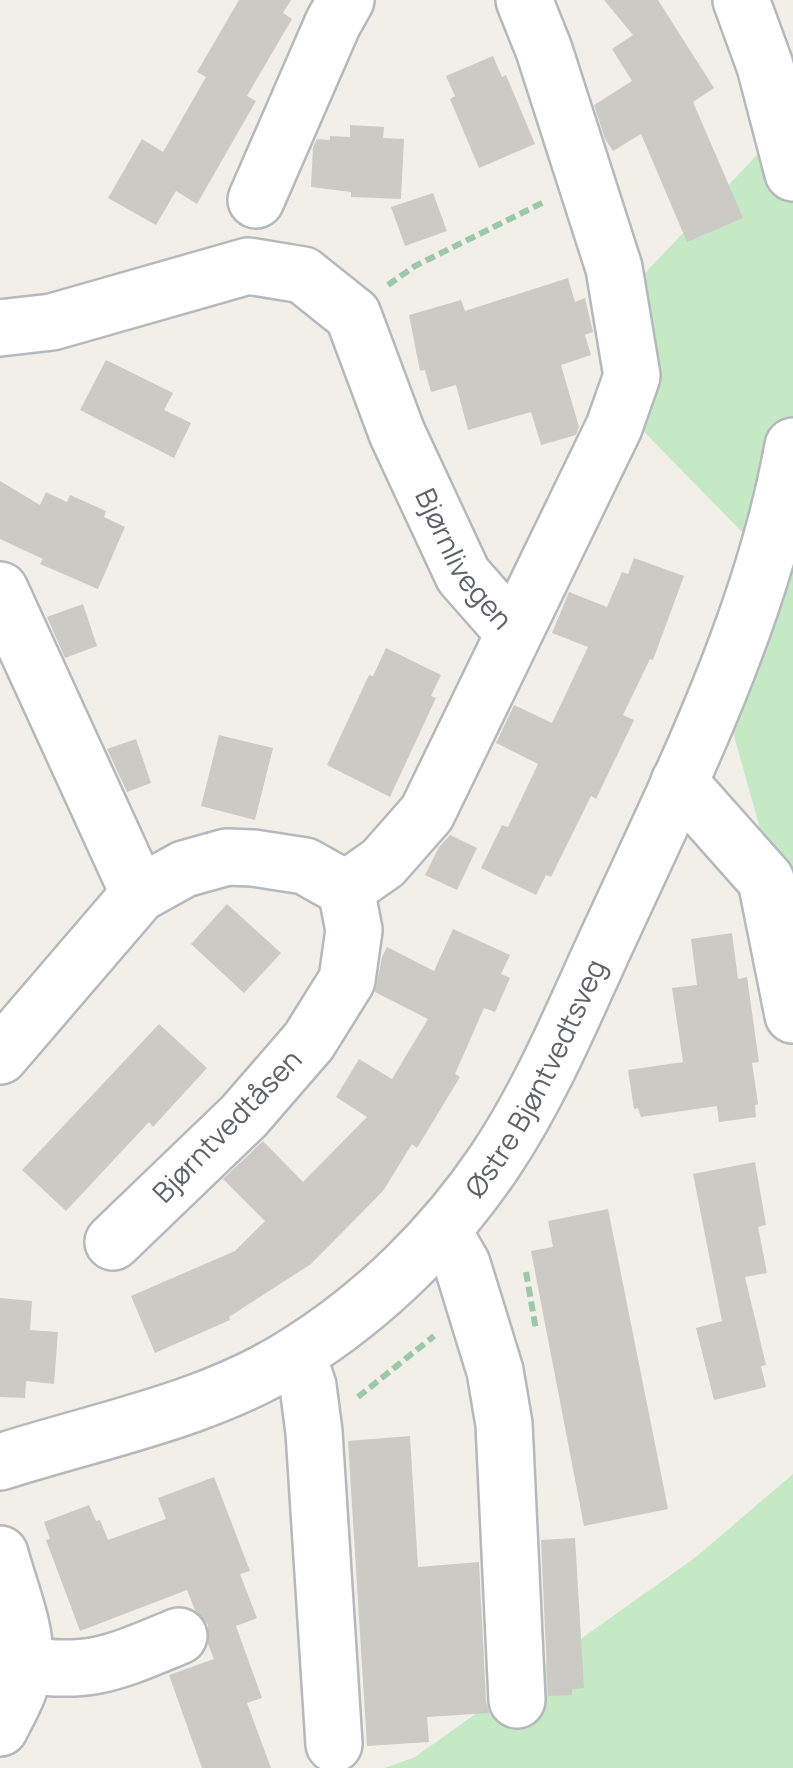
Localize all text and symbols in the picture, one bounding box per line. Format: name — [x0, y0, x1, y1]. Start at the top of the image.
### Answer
street label: Bjørnlivegen — [407, 482, 522, 637]
street label: Østre Bjøntvedtsveg — [456, 953, 614, 1204]
street label: Bjørntvedtåsen — [143, 1040, 309, 1210]

